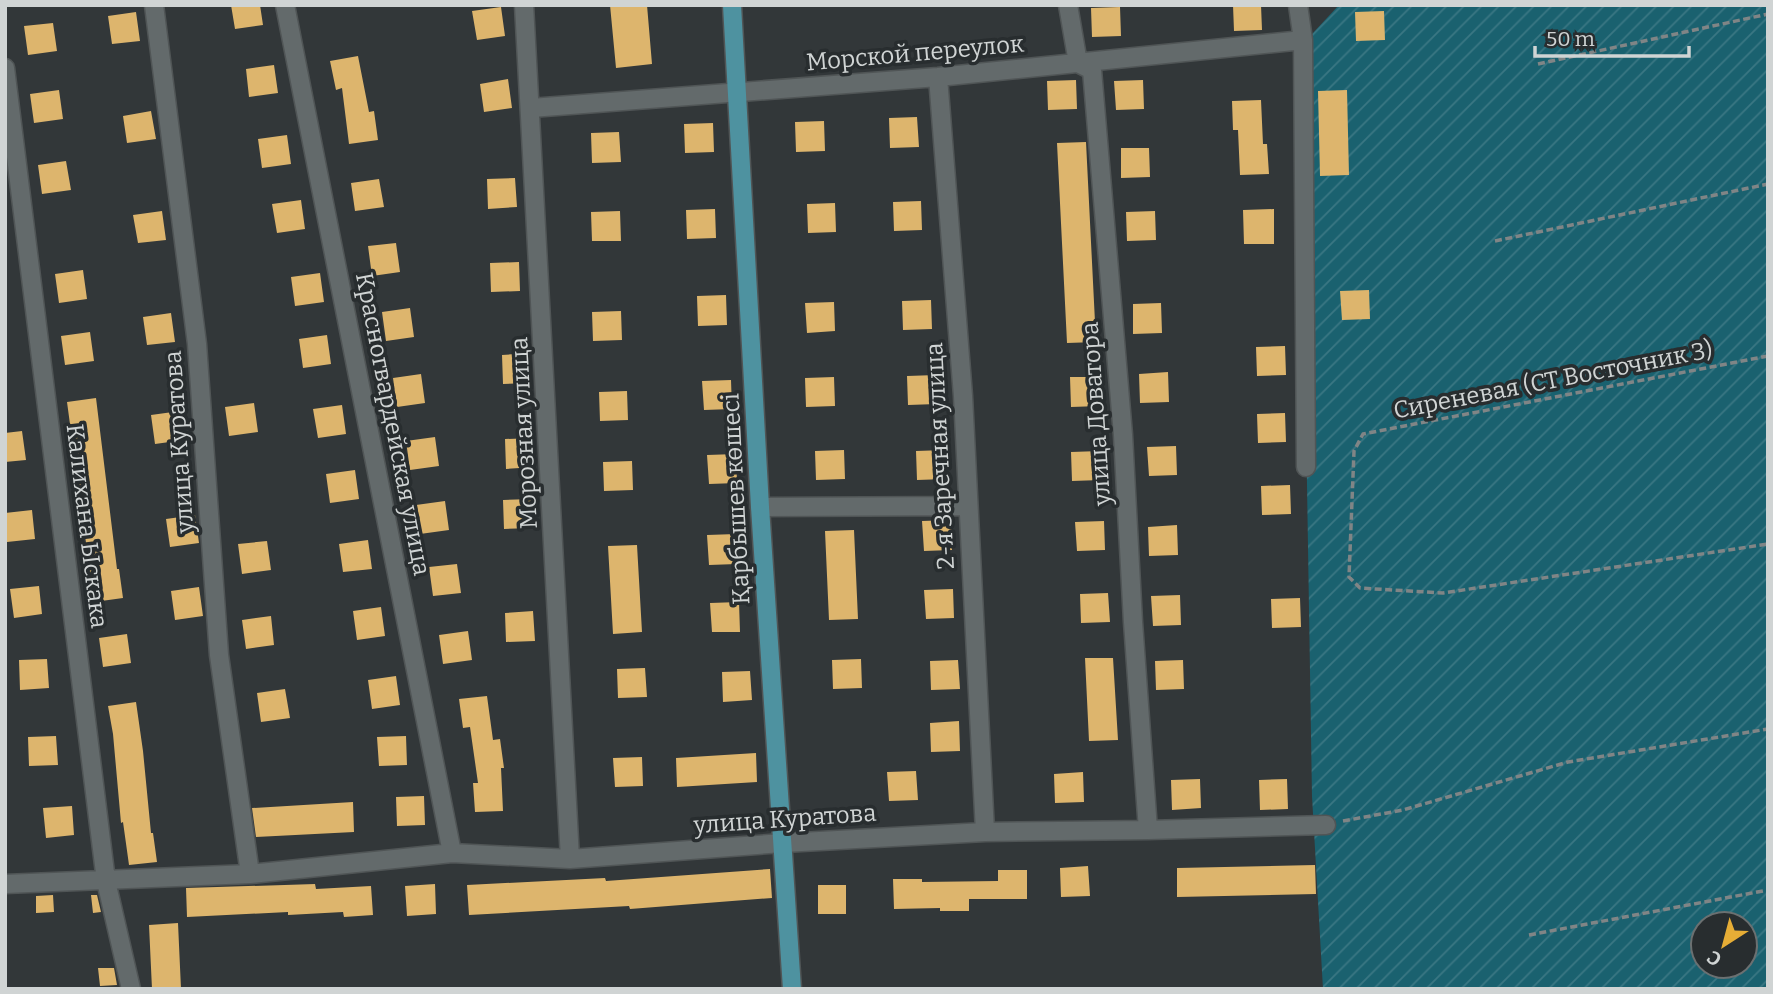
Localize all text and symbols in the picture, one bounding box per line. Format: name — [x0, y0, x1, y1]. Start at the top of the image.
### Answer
scale bar — [1535, 14, 1689, 58]
text: 50 m — [1546, 26, 1595, 52]
street label: Морской переулок — [805, 30, 1025, 76]
street label: Красногвардейская улица — [350, 270, 436, 578]
street label: улица Доватора — [1076, 321, 1116, 508]
street label: Сиреневая (СТ Восточник 3) — [1391, 335, 1715, 425]
street label: Морозная улица — [505, 336, 543, 530]
street label: 2-я Заречная улица — [920, 342, 960, 570]
street label: улица Куратова — [159, 350, 199, 535]
street label: Қарбышев көшесі — [716, 392, 756, 606]
street label: Калихана Ыскака — [61, 422, 113, 630]
street label: улица Куратова — [692, 799, 877, 839]
north arrow — [1689, 910, 1759, 980]
text: С — [1703, 946, 1726, 971]

